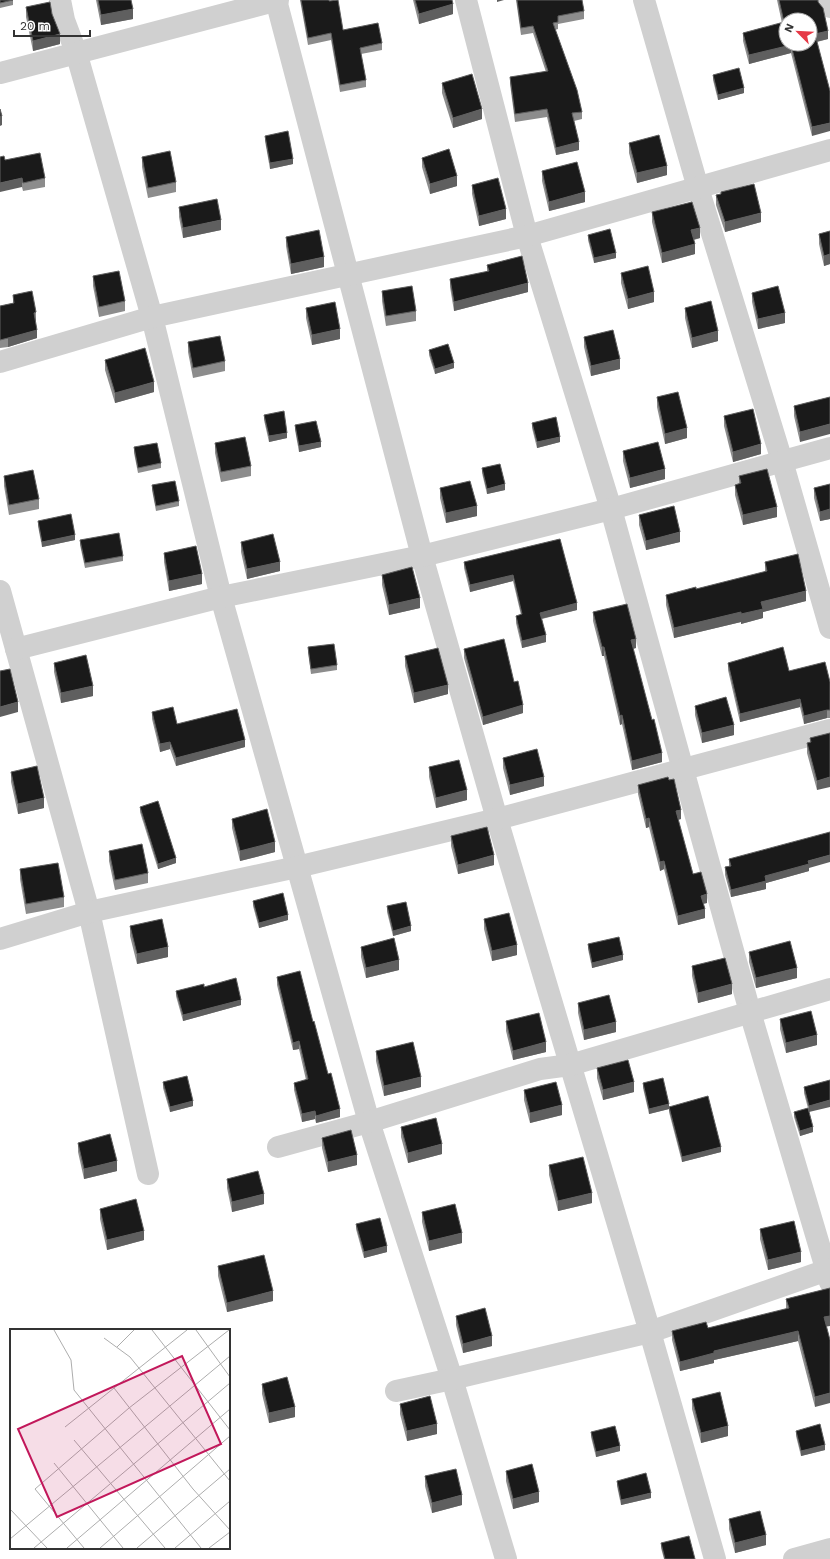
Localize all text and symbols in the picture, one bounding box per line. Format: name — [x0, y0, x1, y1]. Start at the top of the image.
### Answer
scale bar — [14, 12, 90, 38]
north arrow — [778, 12, 818, 52]
text: 20 m — [20, 19, 50, 33]
text: N — [782, 22, 797, 35]
inset map — [10, 1329, 230, 1549]

